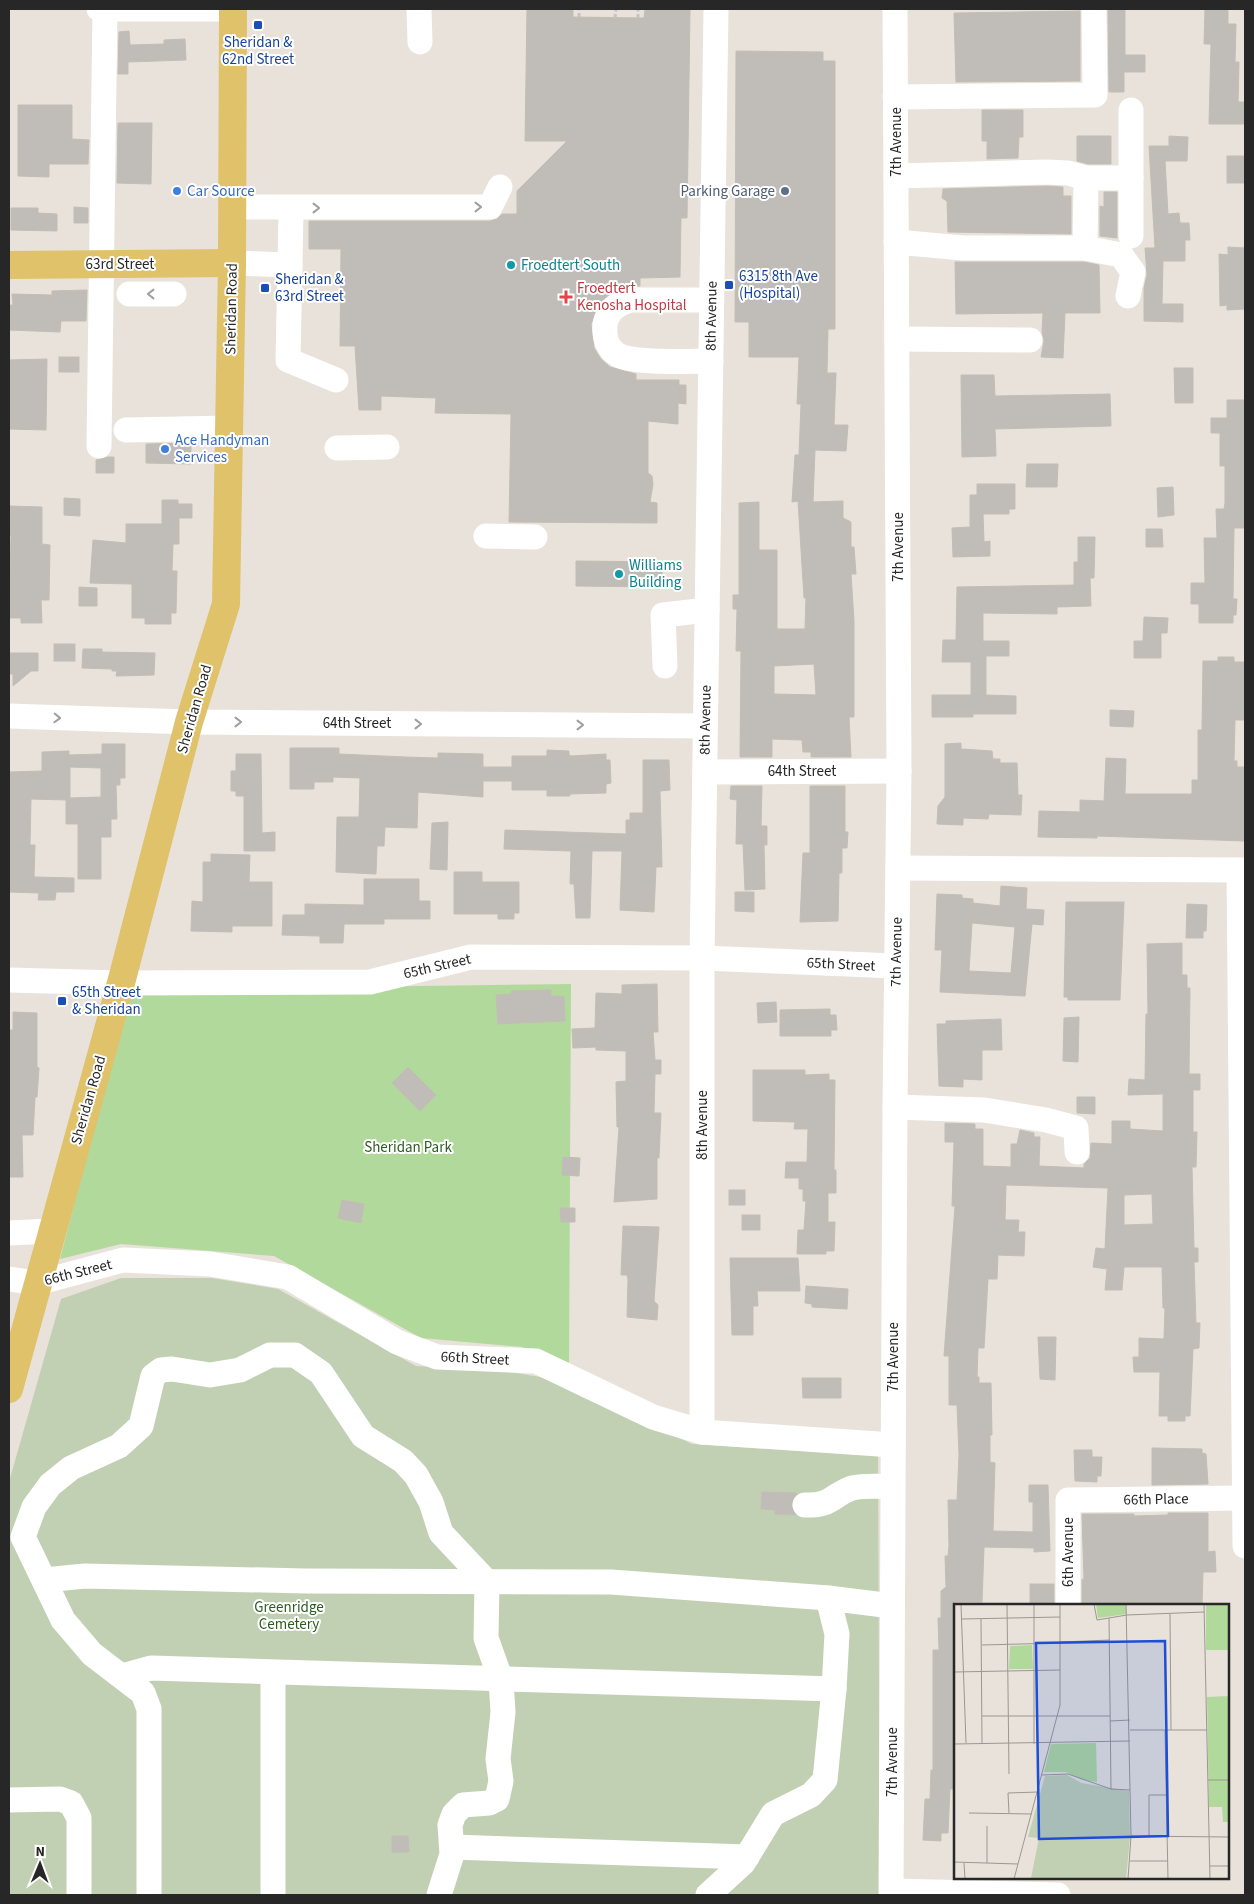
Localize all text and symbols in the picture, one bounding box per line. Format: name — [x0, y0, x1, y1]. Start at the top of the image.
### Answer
marker: Sheridan & 62nd Street — [252, 19, 264, 31]
place label: Sheridan & 62nd Street — [222, 32, 294, 70]
street label: 7th Avenue — [886, 107, 907, 177]
place label: Car Source — [187, 181, 255, 202]
place label: Parking Garage — [680, 181, 775, 202]
marker: Car Source — [171, 185, 183, 197]
marker: Parking Garage — [779, 185, 791, 197]
one-way arrow — [475, 202, 483, 212]
one-way arrow — [312, 203, 320, 213]
street label: 63rd Street — [86, 254, 154, 275]
place label: Froedtert South — [521, 255, 620, 276]
marker: Froedtert South — [505, 259, 517, 271]
street label: Sheridan Road — [220, 263, 243, 355]
place label: 6315 8th Ave (Hospital) — [739, 266, 818, 304]
place label: Sheridan & 63rd Street — [275, 269, 344, 307]
place label: Froedtert Kenosha Hospital — [577, 278, 687, 316]
marker: 6315 8th Ave (Hospital) — [723, 279, 735, 291]
street label: 8th Avenue — [700, 281, 723, 351]
marker: Sheridan & 63rd Street — [259, 282, 271, 294]
one-way arrow — [147, 289, 155, 299]
marker: Froedtert Kenosha Hospital — [559, 290, 573, 304]
place label: Ace Handyman Services — [175, 430, 269, 468]
marker: Ace Handyman Services — [159, 443, 171, 455]
street label: 7th Avenue — [888, 512, 909, 582]
place label: Williams Building — [629, 555, 682, 593]
marker: Williams Building — [613, 568, 625, 580]
street label: Sheridan Road — [172, 662, 217, 756]
street label: 8th Avenue — [694, 685, 717, 755]
one-way arrow — [54, 713, 62, 723]
street label: 64th Street — [323, 713, 391, 734]
one-way arrow — [234, 717, 242, 727]
one-way arrow — [414, 719, 422, 729]
one-way arrow — [577, 720, 585, 730]
street label: 64th Street — [768, 761, 836, 782]
street label: 7th Avenue — [885, 917, 908, 987]
street label: 65th Street — [401, 949, 473, 984]
street label: 65th Street — [806, 952, 876, 977]
place label: 65th Street & Sheridan — [72, 982, 141, 1020]
marker: 65th Street & Sheridan — [56, 995, 68, 1007]
street label: Sheridan Road — [66, 1053, 111, 1147]
street label: 8th Avenue — [692, 1090, 713, 1160]
park label: Sheridan Park — [364, 1137, 452, 1158]
street label: 66th Street — [42, 1254, 114, 1291]
street label: 7th Avenue — [883, 1322, 904, 1392]
street label: 66th Street — [440, 1346, 510, 1371]
street label: 66th Place — [1123, 1488, 1189, 1511]
street label: 6th Avenue — [1058, 1517, 1079, 1587]
park label: Greenridge Cemetery — [254, 1597, 324, 1635]
inset map — [954, 1604, 1229, 1879]
street label: 7th Avenue — [882, 1727, 903, 1797]
north arrow — [15, 1839, 65, 1889]
text: N — [35, 1842, 45, 1862]

